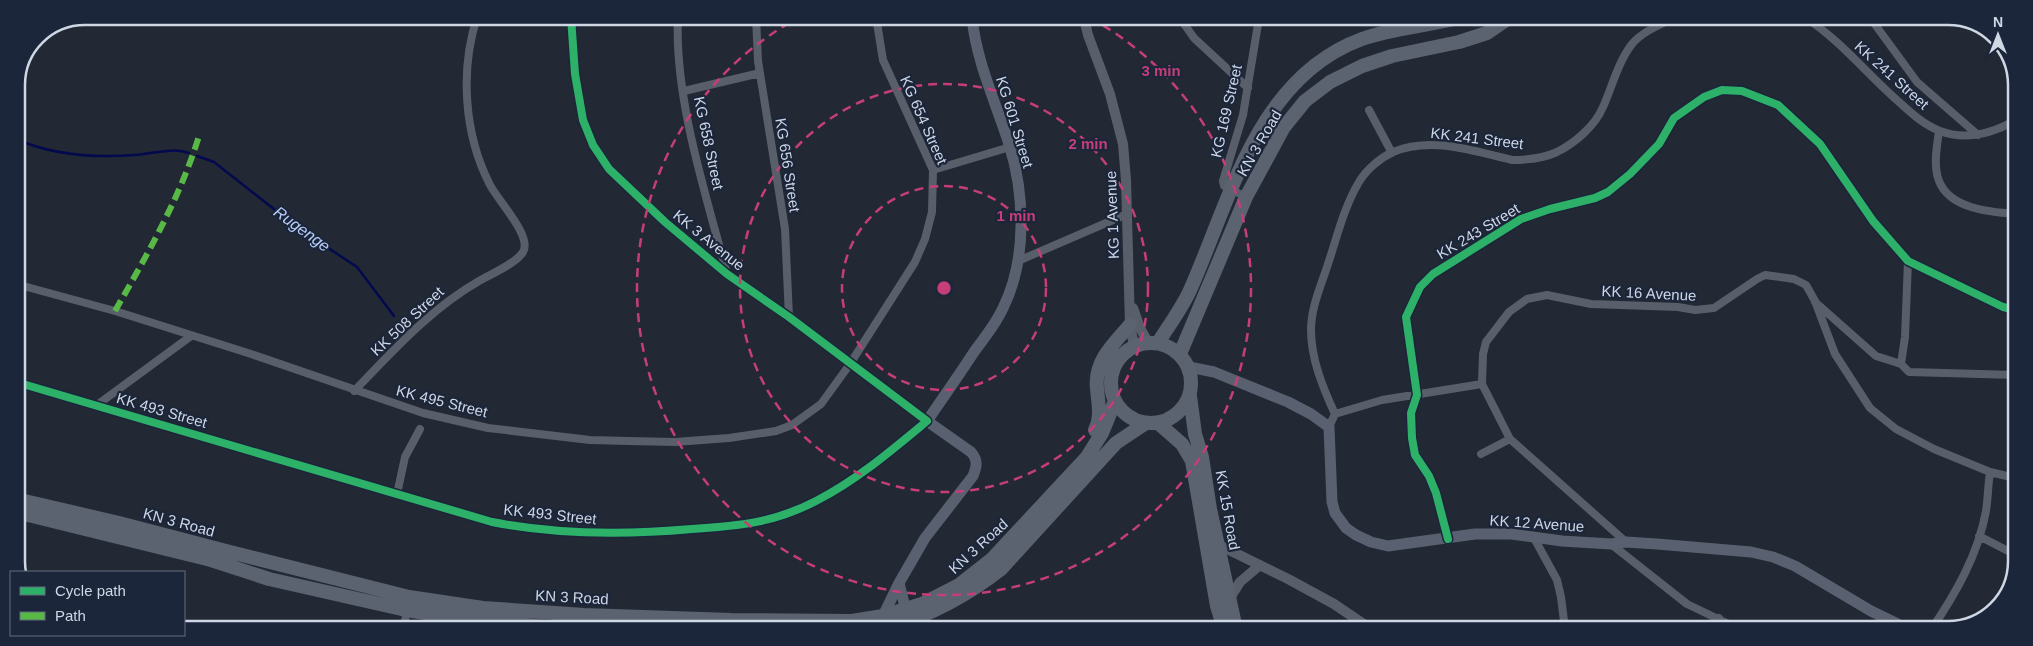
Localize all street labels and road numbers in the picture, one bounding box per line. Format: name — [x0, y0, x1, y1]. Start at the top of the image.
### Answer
street label: KK 241 Street — [1852, 37, 1933, 113]
street label: KG 169 Street — [1207, 62, 1245, 159]
street label: KG 654 Street — [897, 73, 951, 168]
street label: KG 601 Street — [993, 74, 1037, 171]
street label: KG 658 Street — [691, 95, 727, 192]
street label: KN 3 Road — [1233, 107, 1285, 179]
street label: KG 656 Street — [772, 117, 804, 214]
street label: KK 241 Street — [1430, 124, 1525, 152]
street label: KG 1 Avenue — [1102, 171, 1122, 259]
street label: KK 243 Street — [1434, 199, 1523, 262]
street label: KK 3 Avenue — [670, 206, 748, 274]
street label: KK 508 Street — [367, 282, 448, 359]
street label: KK 16 Avenue — [1601, 282, 1697, 304]
street label: KK 495 Street — [395, 381, 490, 421]
street label: KK 493 Street — [115, 389, 210, 431]
street label: KK 15 Road — [1213, 469, 1243, 551]
street label: KK 493 Street — [503, 501, 598, 527]
street label: KN 3 Road — [141, 504, 217, 540]
street label: KK 12 Avenue — [1489, 511, 1585, 535]
street label: KN 3 Road — [945, 515, 1011, 577]
street label: KN 3 Road — [535, 587, 609, 607]

